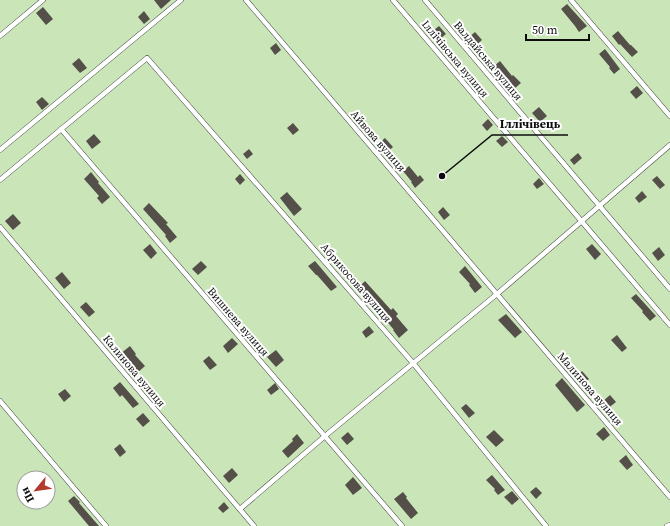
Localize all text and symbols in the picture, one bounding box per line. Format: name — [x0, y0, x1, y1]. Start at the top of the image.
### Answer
scale bar — [526, 16, 589, 42]
street label: Іллічівська вулиця — [418, 17, 492, 101]
street label: Валдайська вулиця — [450, 18, 526, 104]
text: 50 m — [532, 22, 558, 38]
street label: Айвова вулиця — [347, 107, 409, 175]
callout: Іллічівець — [492, 111, 568, 135]
text: Іллічівець — [500, 116, 561, 132]
street label: Абрикосова вулиця — [317, 240, 395, 326]
street label: Вишнева вулиця — [204, 284, 272, 360]
street label: Калинова вулиця — [99, 332, 169, 410]
street label: Малинова вулиця — [554, 349, 626, 429]
north arrow — [16, 470, 56, 510]
text: Пн — [17, 484, 38, 505]

